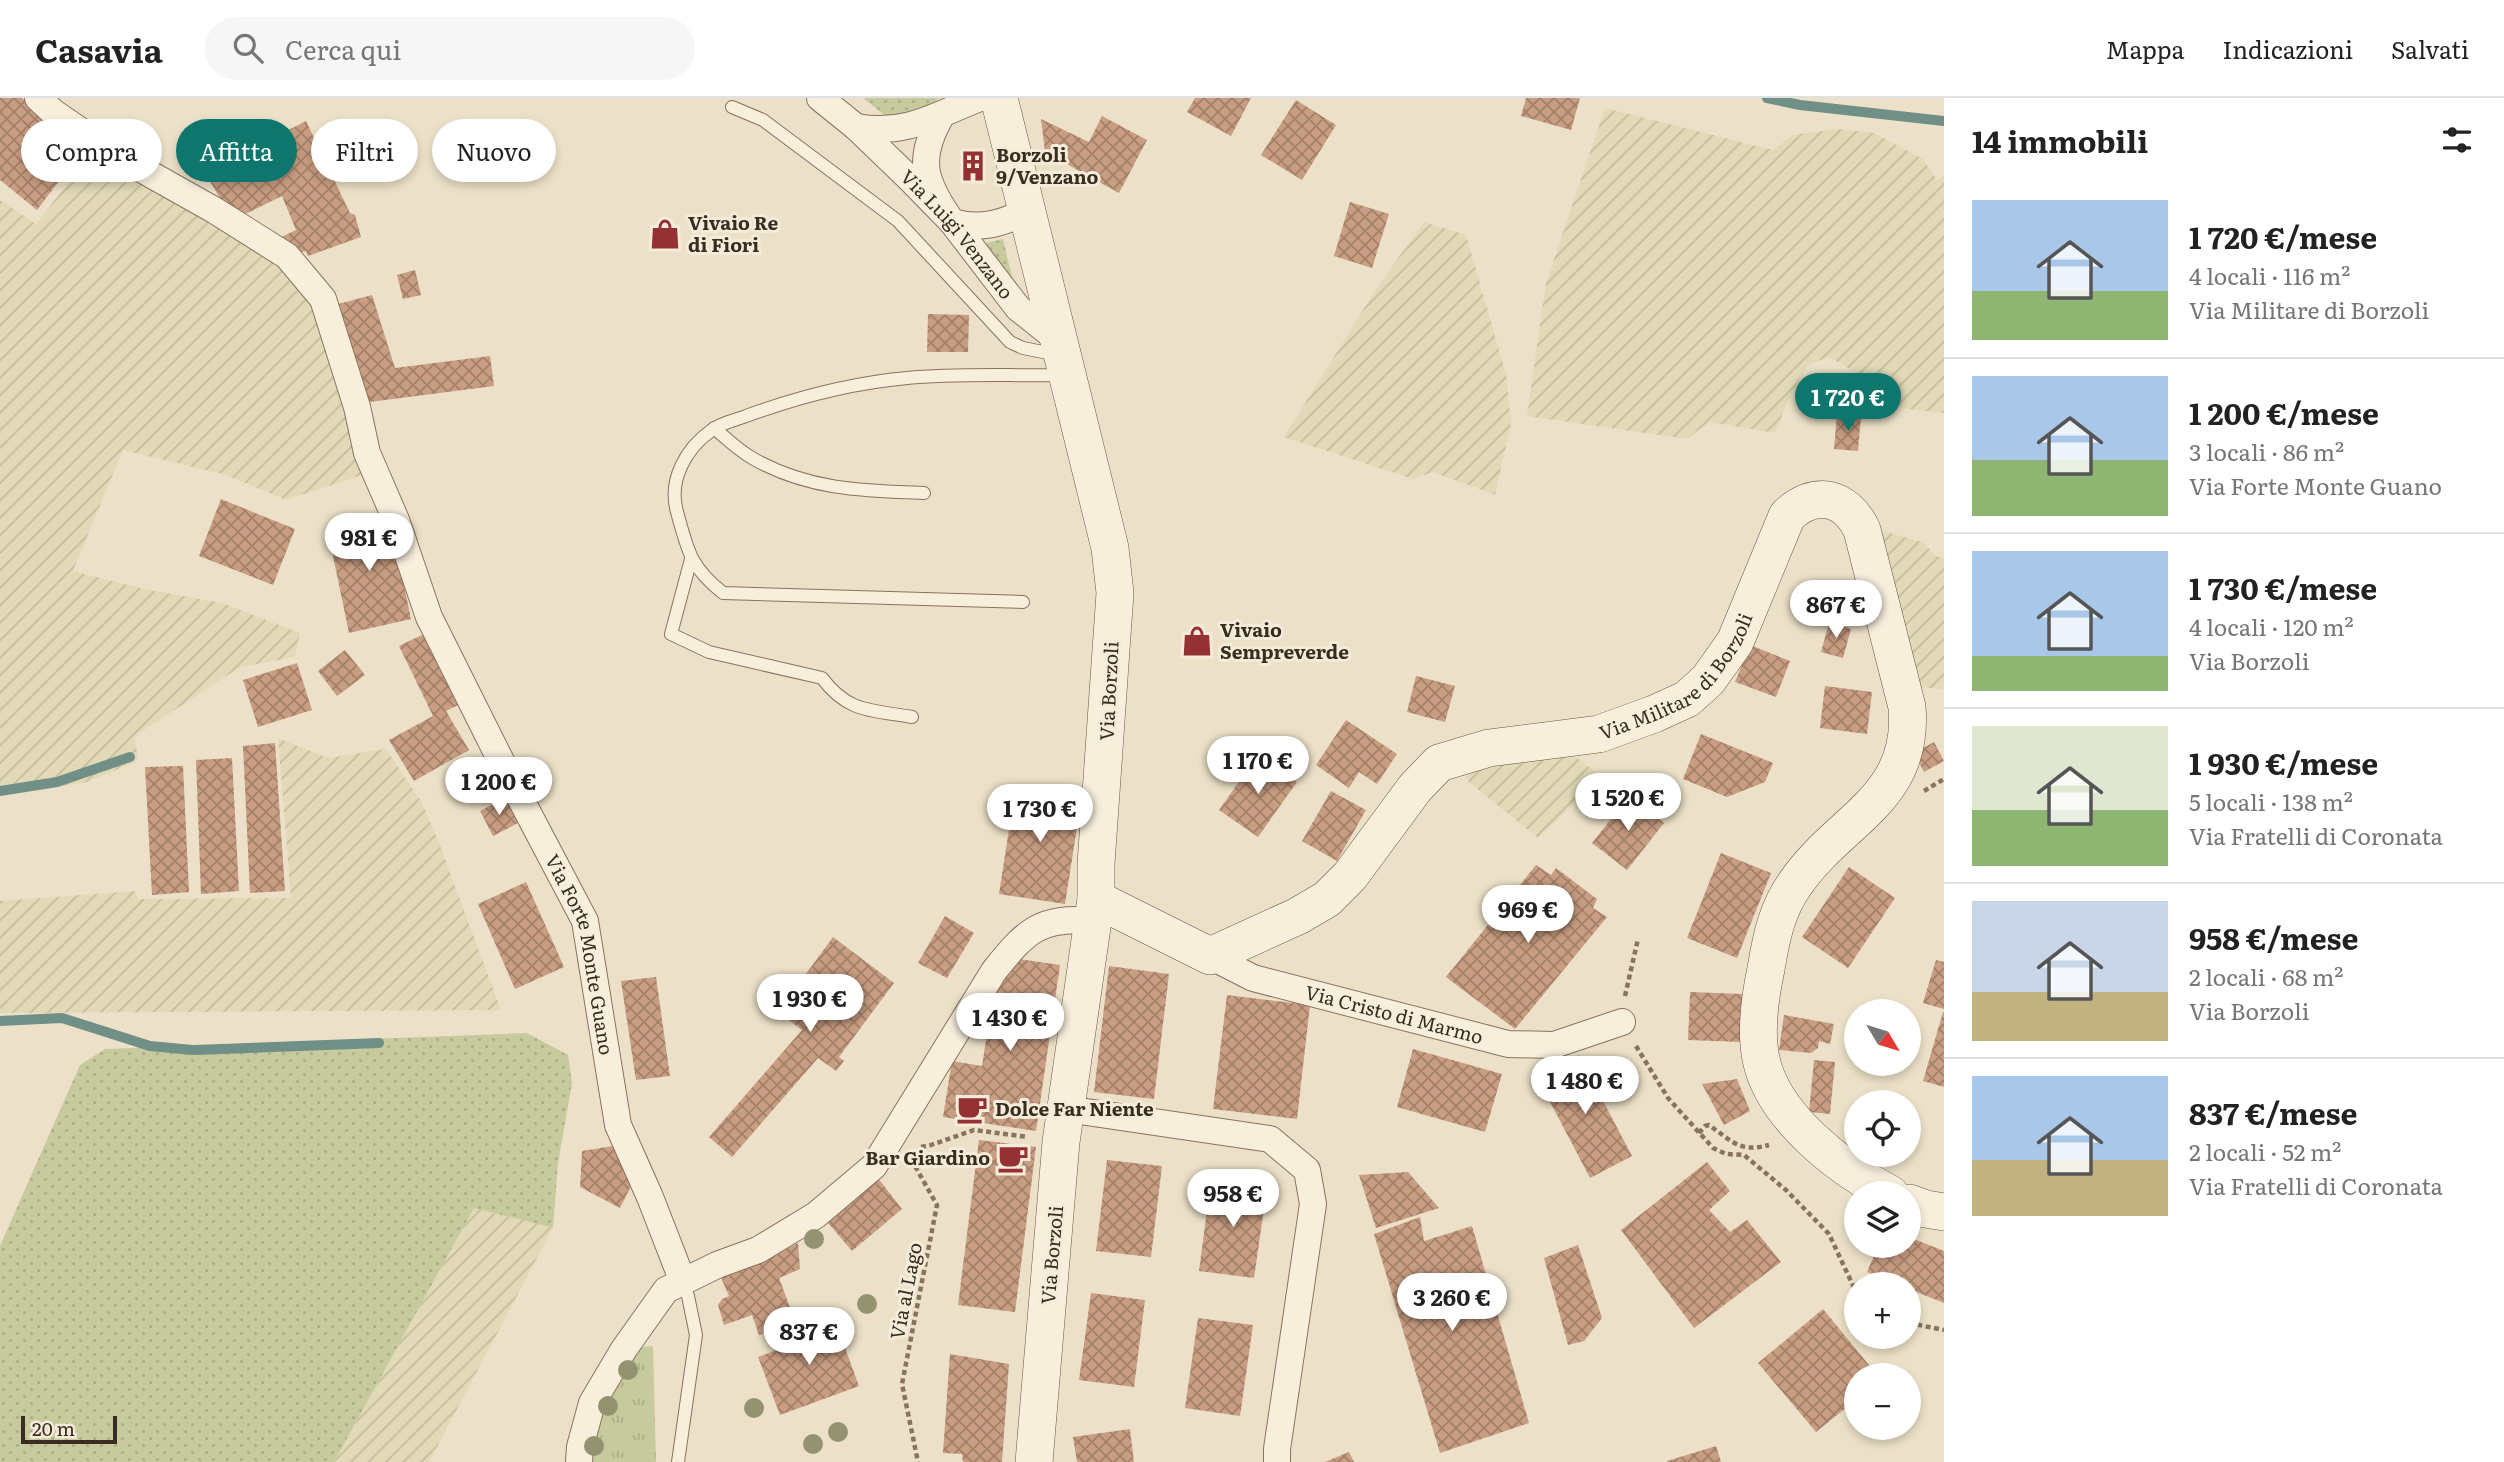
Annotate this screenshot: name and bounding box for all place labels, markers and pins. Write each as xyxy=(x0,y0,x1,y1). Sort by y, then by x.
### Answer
place label: Borzoli 9/Venzano xyxy=(996,140,1099,190)
building icon: Borzoli 9/Venzano xyxy=(956,149,990,183)
place label: Vivaio Re di Fiori xyxy=(688,208,778,258)
shop icon: Vivaio Re di Fiori xyxy=(648,217,682,251)
pin: 1 720 € xyxy=(1783,374,1913,433)
pin: 981 € xyxy=(320,514,418,573)
pin: 867 € xyxy=(1787,580,1885,640)
place label: Vivaio Sempreverde xyxy=(1220,615,1349,665)
shop icon: Vivaio Sempreverde xyxy=(1180,624,1214,658)
pin: 1 170 € xyxy=(1193,736,1323,796)
pin: 1 200 € xyxy=(434,758,564,817)
pin: 1 520 € xyxy=(1563,774,1693,833)
pin: 1 730 € xyxy=(975,784,1105,844)
pin: 969 € xyxy=(1479,886,1577,945)
pin: 1 930 € xyxy=(745,974,875,1034)
pin: 1 430 € xyxy=(945,993,1075,1053)
pin: 1 480 € xyxy=(1520,1056,1650,1116)
cafe icon: Dolce Far Niente xyxy=(955,1092,989,1126)
place label: Dolce Far Niente xyxy=(995,1094,1154,1122)
cafe icon: Bar Giardino xyxy=(996,1141,1030,1175)
place label: Bar Giardino xyxy=(865,1143,990,1171)
pin: 958 € xyxy=(1184,1170,1282,1229)
pin: 3 260 € xyxy=(1387,1274,1517,1333)
pin: 837 € xyxy=(760,1308,858,1367)

